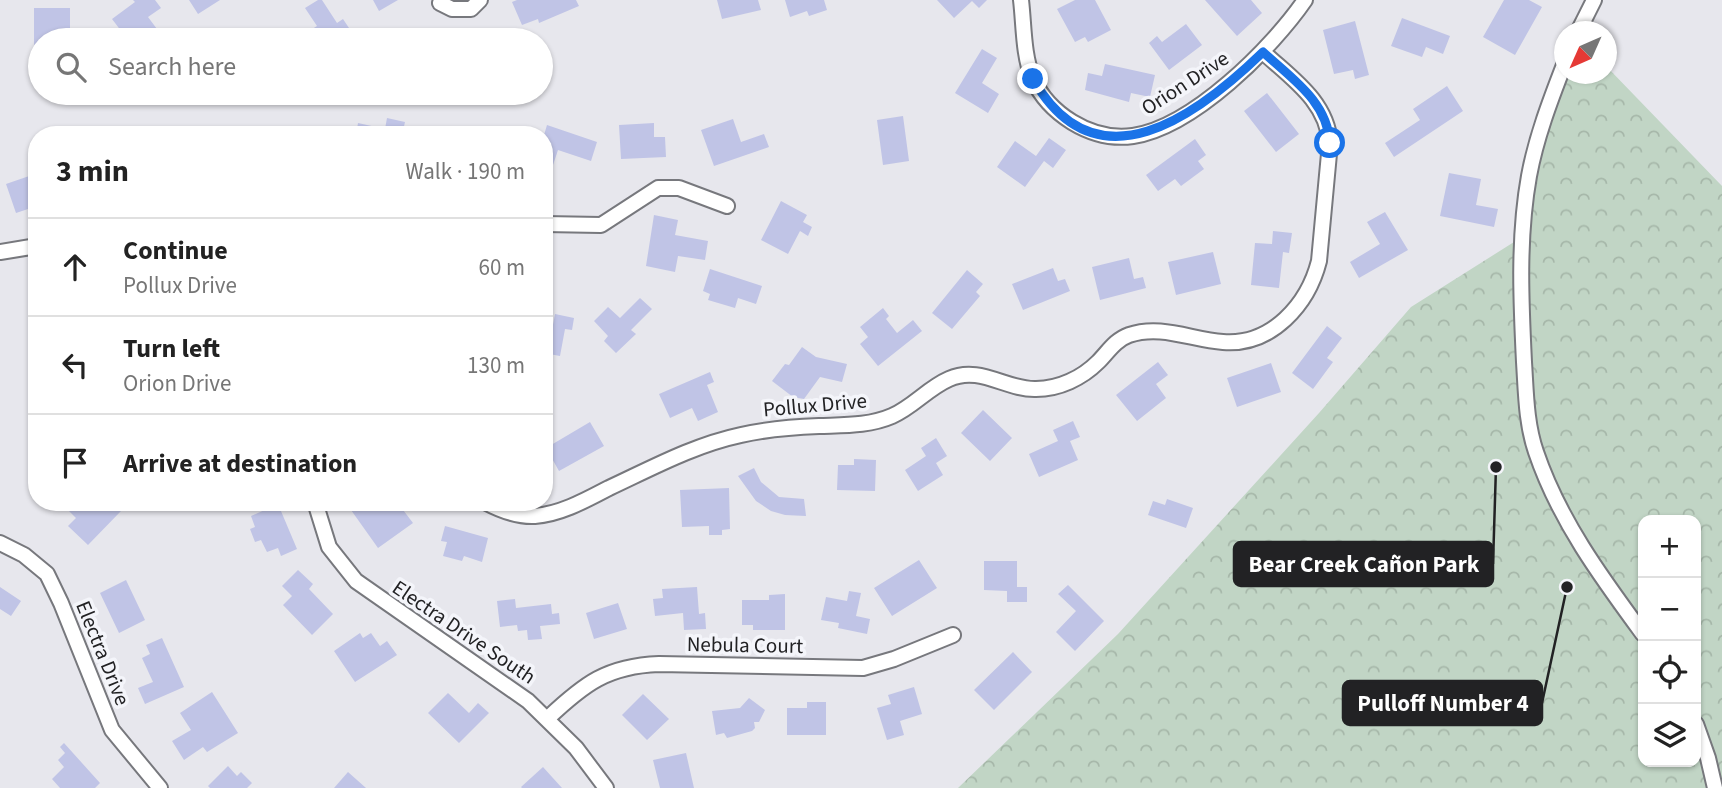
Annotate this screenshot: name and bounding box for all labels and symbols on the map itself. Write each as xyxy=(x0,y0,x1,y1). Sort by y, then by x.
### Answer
north arrow xyxy=(1554,21,1617,84)
street label: Orion Drive xyxy=(1135,43,1235,123)
route end xyxy=(1017,63,1048,94)
route start xyxy=(1314,127,1345,158)
street label: Pollux Drive xyxy=(762,386,868,424)
callout: Bear Creek Cañon Park xyxy=(1234,542,1493,586)
text: Bear Creek Cañon Park xyxy=(1249,548,1480,581)
street label: Electra Drive South xyxy=(386,573,542,691)
street label: Electra Drive xyxy=(68,596,138,710)
street label: Nebula Court xyxy=(687,629,803,661)
callout: Pulloff Number 4 xyxy=(1343,681,1542,725)
text: Pulloff Number 4 xyxy=(1357,687,1529,720)

